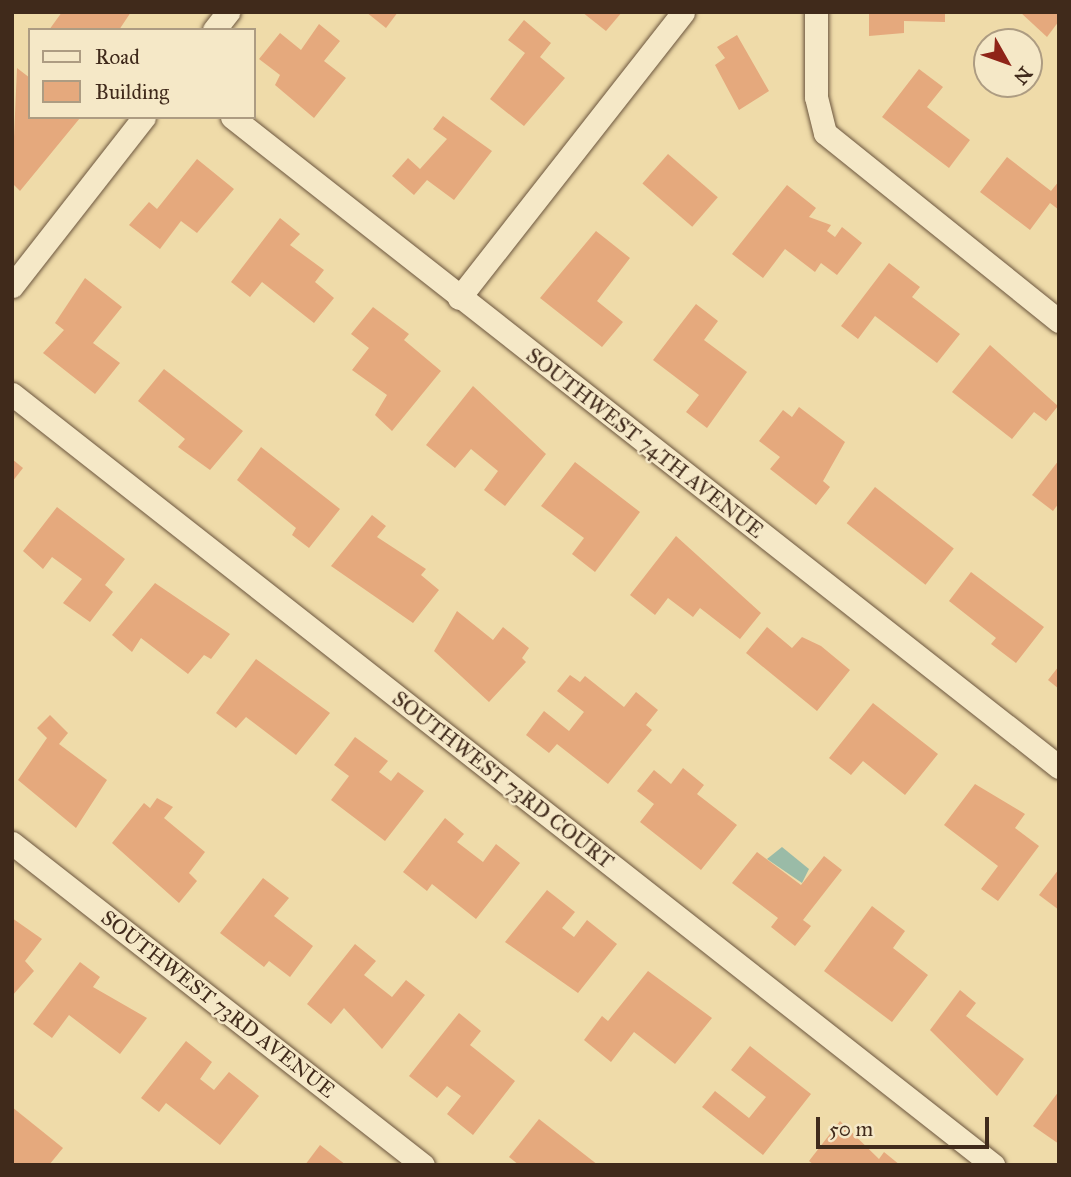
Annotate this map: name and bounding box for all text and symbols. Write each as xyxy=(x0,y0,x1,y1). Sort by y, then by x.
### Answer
legend xyxy=(28,28,256,119)
north arrow xyxy=(973,28,1043,98)
text: Road xyxy=(95,44,140,70)
text: N xyxy=(1009,62,1037,89)
text: Building xyxy=(95,79,169,105)
street label: SOUTHWEST 74TH AVENUE xyxy=(521,343,769,543)
street label: SOUTHWEST 73RD COURT xyxy=(387,686,619,874)
street label: SOUTHWEST 73RD AVENUE xyxy=(96,905,340,1103)
scale bar xyxy=(819,1104,992,1148)
text: 50 m xyxy=(829,1116,873,1142)

